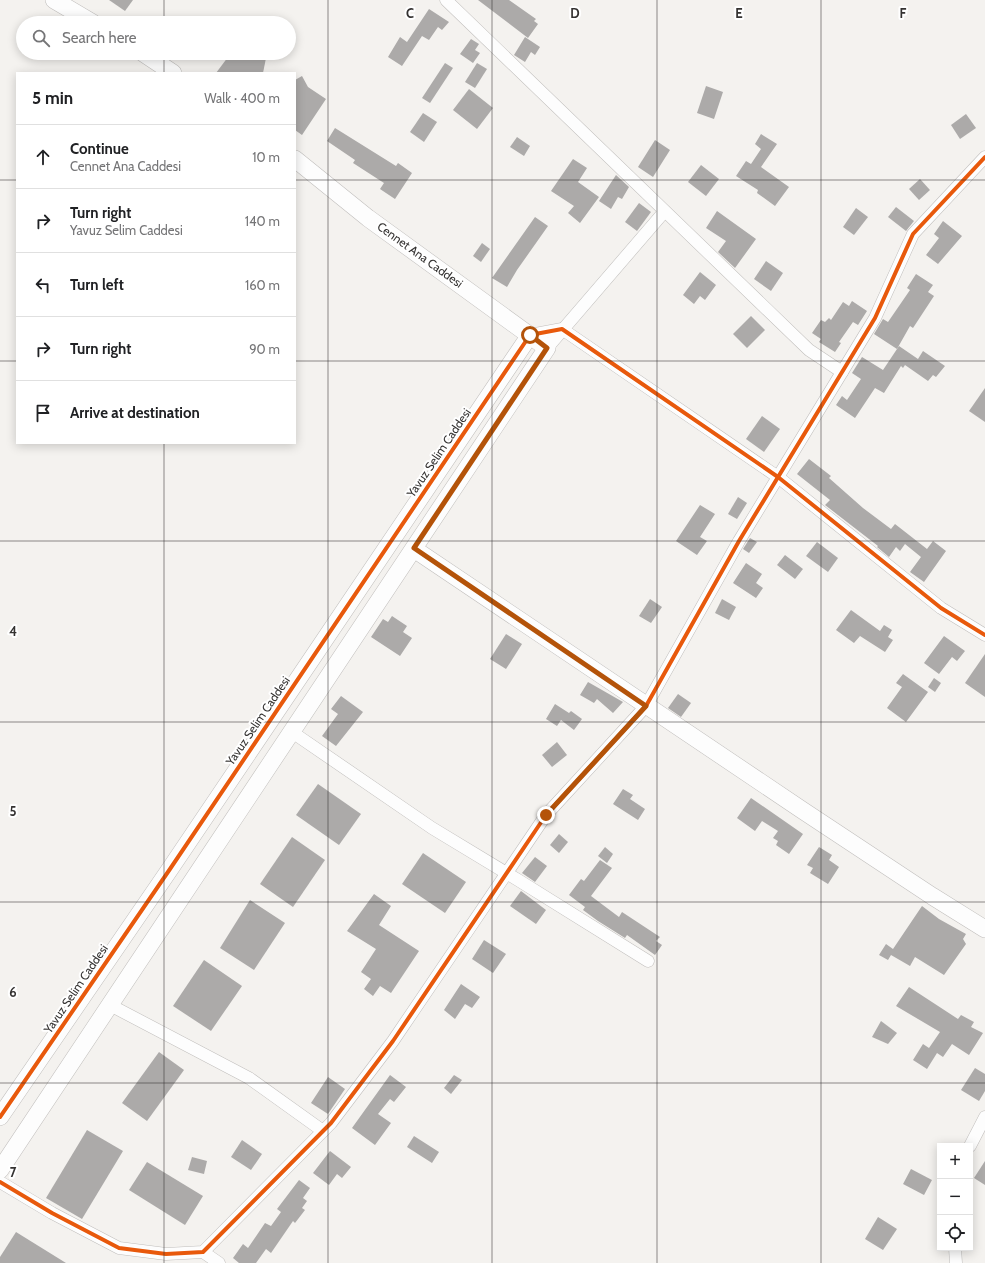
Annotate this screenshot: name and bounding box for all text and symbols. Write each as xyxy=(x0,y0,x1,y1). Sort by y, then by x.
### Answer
text: C xyxy=(406,5,414,21)
text: D xyxy=(570,5,580,21)
text: E xyxy=(735,5,743,21)
text: F xyxy=(900,5,907,21)
search box xyxy=(16,16,296,60)
icon: search xyxy=(30,27,52,49)
text: Search here xyxy=(62,29,137,47)
text: 5 min xyxy=(32,88,73,108)
text: Walk · 400 m xyxy=(204,90,280,106)
text: Continue xyxy=(70,140,129,158)
icon: ahead xyxy=(32,146,54,168)
text: 10 m xyxy=(252,149,280,165)
text: Cennet Ana Caddesi xyxy=(70,158,181,174)
text: Turn right xyxy=(70,204,131,222)
icon: right xyxy=(32,210,54,232)
text: 140 m xyxy=(245,213,280,229)
street label: Cennet Ana Caddesi xyxy=(374,218,466,291)
text: Yavuz Selim Caddesi xyxy=(70,222,183,238)
icon: left xyxy=(32,274,54,296)
text: Turn left xyxy=(70,276,124,294)
text: 160 m xyxy=(245,277,280,293)
route start xyxy=(521,326,539,344)
icon: right xyxy=(32,338,54,360)
text: Turn right xyxy=(70,340,131,358)
text: 90 m xyxy=(249,341,280,357)
icon: arrive xyxy=(32,402,54,424)
text: Arrive at destination xyxy=(70,404,200,422)
street label: Yavuz Selim Caddesi xyxy=(403,405,474,501)
text: 4 xyxy=(9,623,17,639)
street label: Yavuz Selim Caddesi xyxy=(222,673,293,769)
text: 5 xyxy=(10,803,17,819)
route end xyxy=(537,806,555,824)
street label: Yavuz Selim Caddesi xyxy=(40,941,111,1037)
text: 6 xyxy=(9,984,17,1000)
map controls xyxy=(937,1143,973,1251)
button: + xyxy=(937,1143,973,1179)
text: 7 xyxy=(10,1164,17,1180)
button: − xyxy=(937,1179,973,1215)
button: locate xyxy=(937,1215,973,1251)

